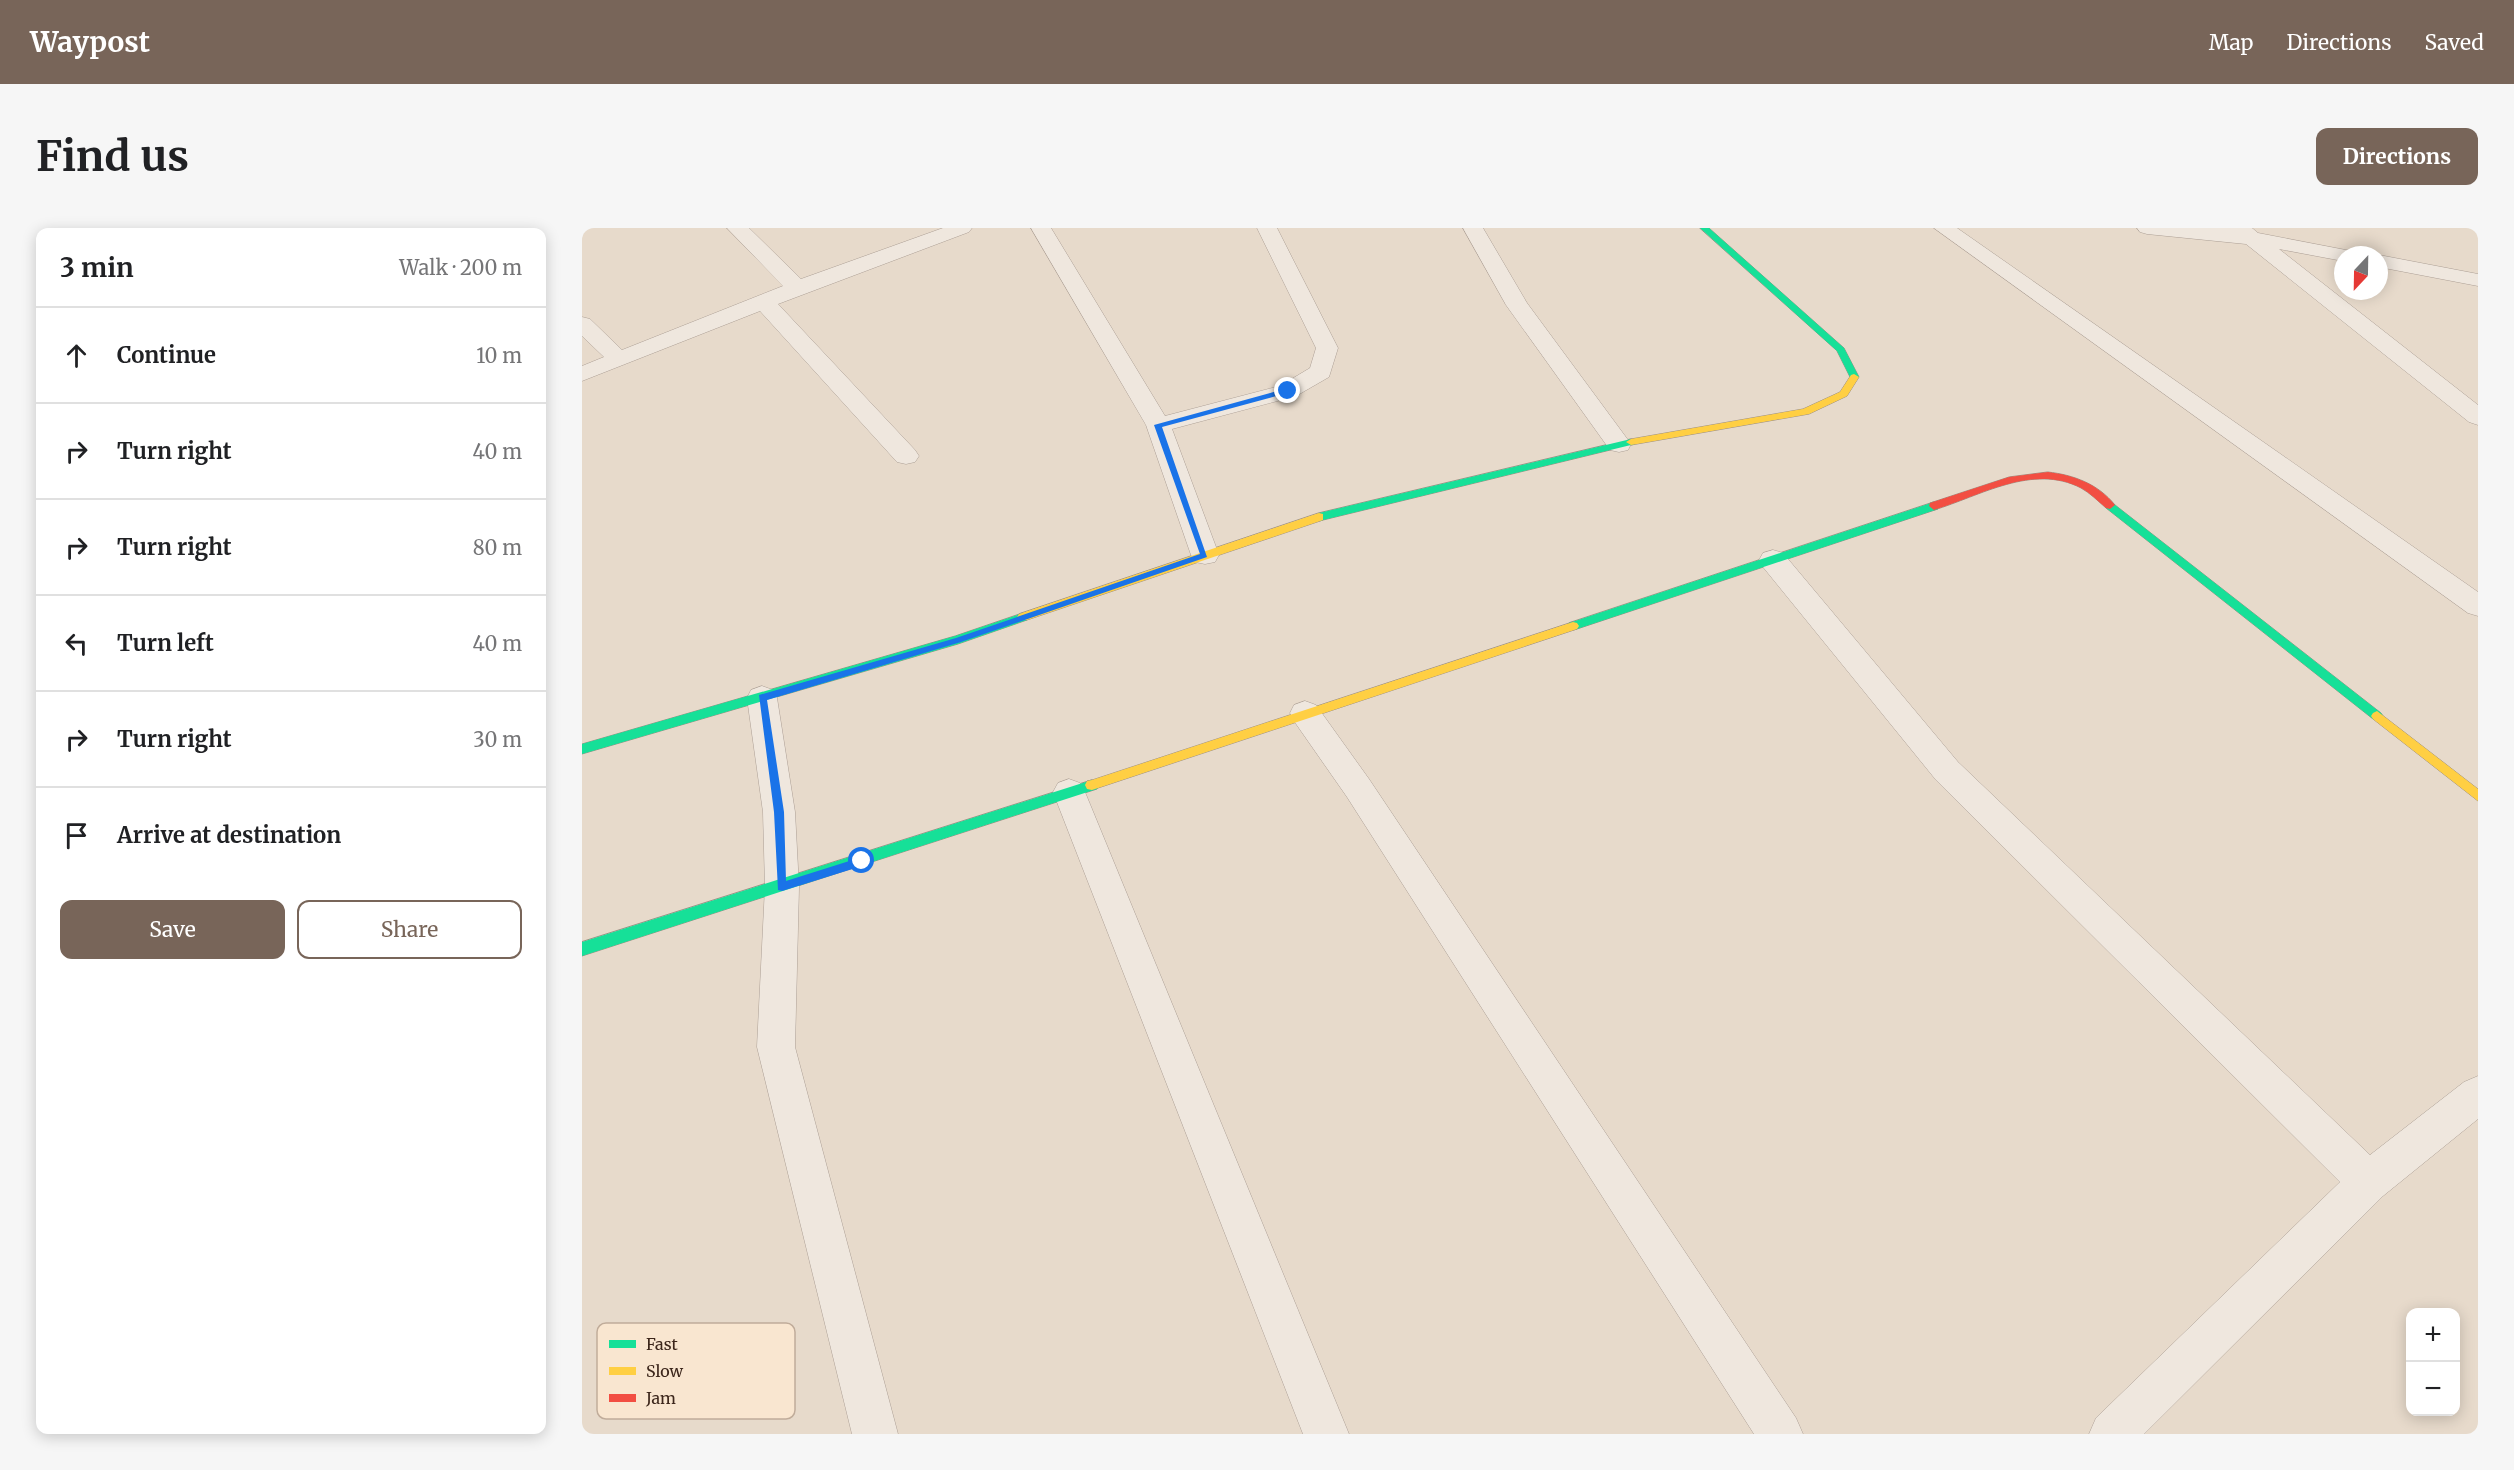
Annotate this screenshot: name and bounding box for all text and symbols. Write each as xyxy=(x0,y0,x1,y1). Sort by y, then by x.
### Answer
text: Waypost xyxy=(30,24,150,60)
text: Map xyxy=(2209,29,2253,56)
text: Directions xyxy=(2286,29,2391,56)
text: Saved xyxy=(2424,29,2484,56)
button: Directions xyxy=(2316,128,2478,185)
text: Find us xyxy=(36,130,189,182)
north arrow xyxy=(2334,246,2388,300)
text: 3 min xyxy=(60,251,134,284)
text: Walk · 200 m xyxy=(399,255,522,280)
icon: ahead xyxy=(60,339,93,372)
text: Continue xyxy=(117,341,216,369)
text: 10 m xyxy=(476,343,522,368)
route end xyxy=(1274,377,1300,403)
icon: right xyxy=(60,435,93,468)
text: Turn right xyxy=(117,437,231,465)
text: 40 m xyxy=(472,439,522,464)
icon: right xyxy=(60,531,93,564)
text: Turn right xyxy=(117,533,231,561)
text: 80 m xyxy=(473,535,522,560)
icon: left xyxy=(60,627,93,660)
text: Turn left xyxy=(117,629,214,657)
text: 40 m xyxy=(472,631,522,656)
icon: right xyxy=(60,723,93,756)
text: Turn right xyxy=(117,725,231,753)
text: 30 m xyxy=(473,727,522,752)
icon: arrive xyxy=(60,819,93,852)
text: Arrive at destination xyxy=(117,821,341,849)
route start xyxy=(848,847,874,873)
button: Save xyxy=(60,900,285,959)
button: Share xyxy=(297,900,522,959)
map controls xyxy=(2406,1308,2460,1416)
button: + xyxy=(2406,1308,2460,1362)
legend xyxy=(597,1323,795,1419)
text: Fast xyxy=(646,1334,679,1354)
text: Slow xyxy=(646,1361,684,1381)
button: − xyxy=(2406,1362,2460,1416)
text: Jam xyxy=(645,1388,676,1408)

